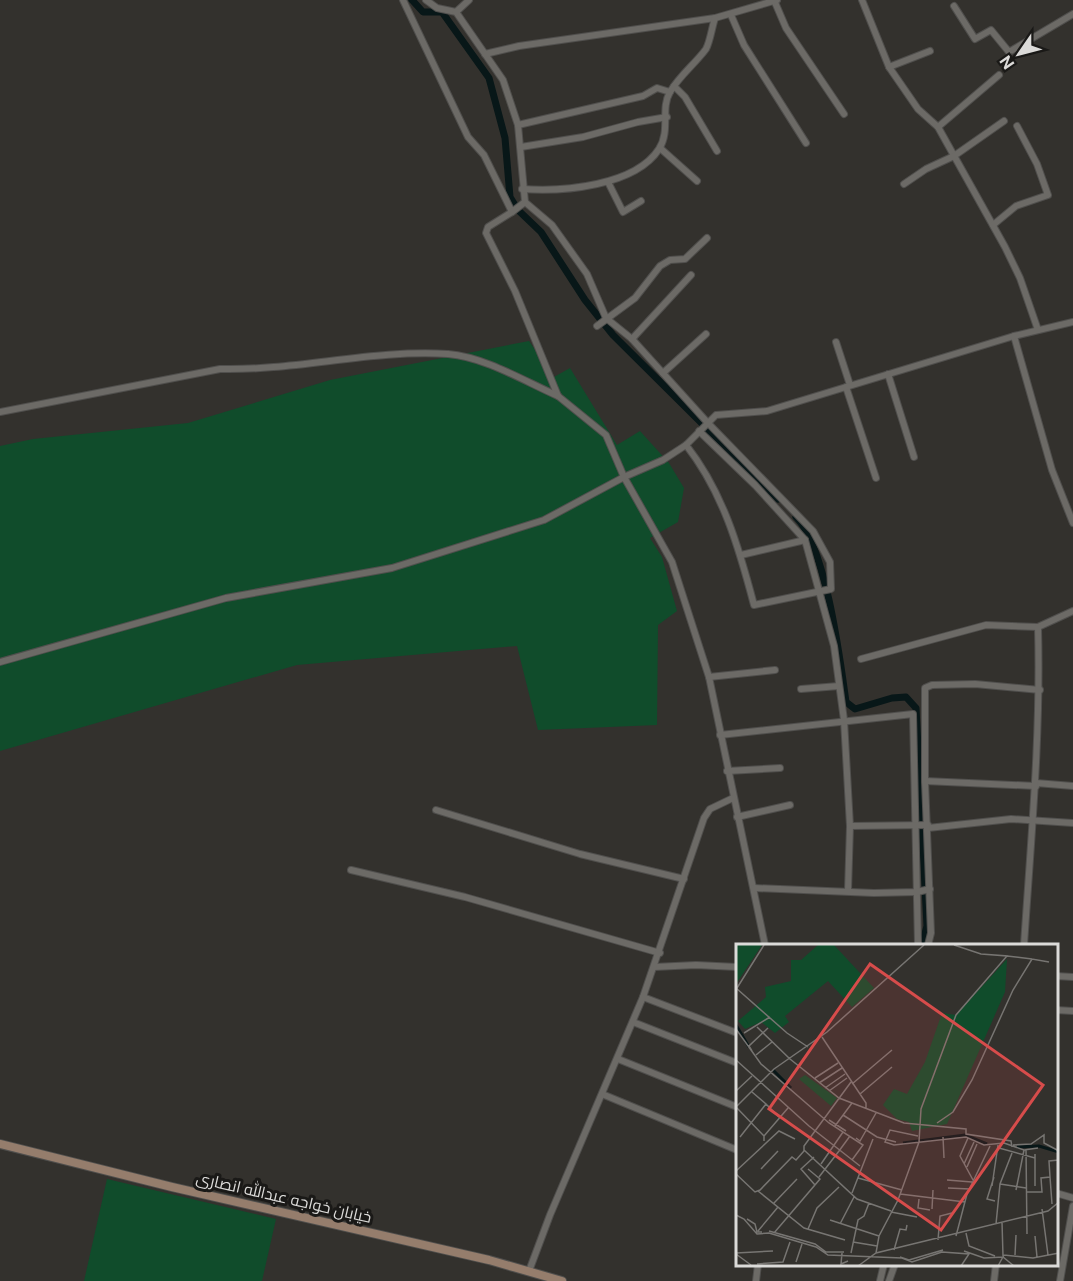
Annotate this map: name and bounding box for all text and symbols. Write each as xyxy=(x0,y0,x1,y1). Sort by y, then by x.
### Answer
north arrow xyxy=(989,24,1049,84)
text: N xyxy=(996,52,1018,73)
inset map xyxy=(736,944,1058,1266)
street label: خیابان خواجه عبدالله انصاری xyxy=(194,1167,374,1228)

